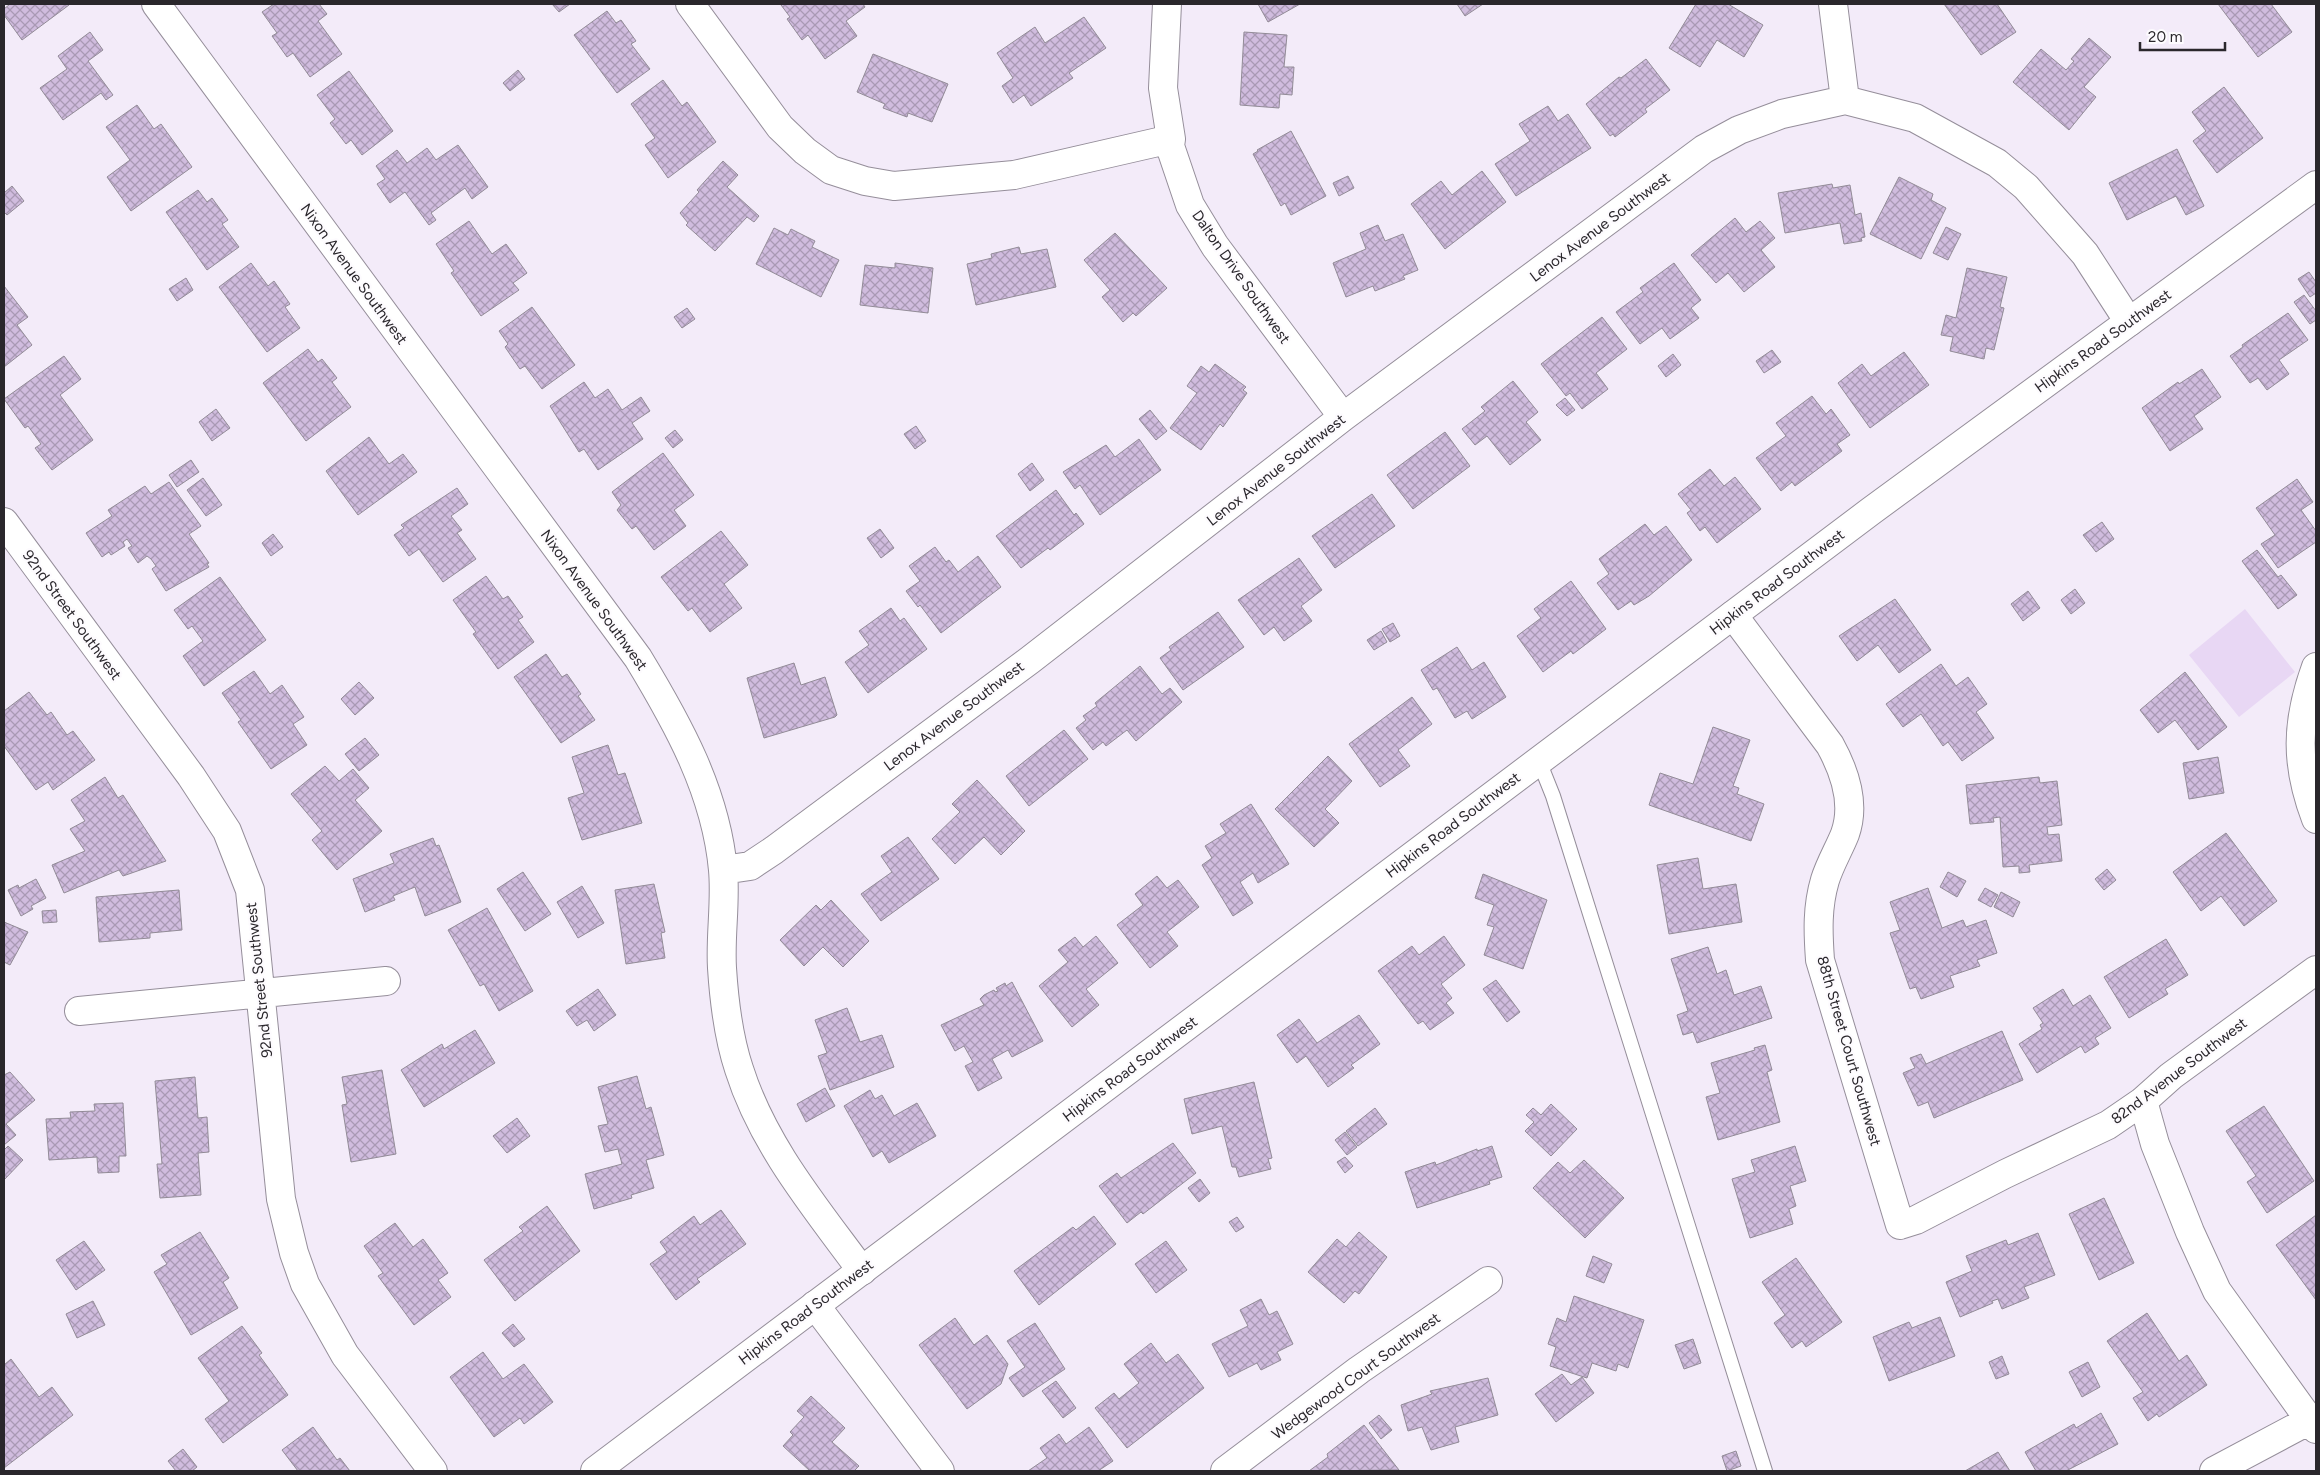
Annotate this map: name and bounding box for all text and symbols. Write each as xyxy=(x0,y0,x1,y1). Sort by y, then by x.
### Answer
scale bar xyxy=(2140,20,2225,52)
text: 20 m xyxy=(2148,28,2182,46)
street label: Lenox Avenue Southwest xyxy=(1526,168,1674,286)
street label: Nixon Avenue Southwest xyxy=(297,200,411,348)
street label: Dalton Drive Southwest xyxy=(1188,207,1294,347)
street label: Hipkins Road Southwest xyxy=(2031,285,2175,397)
street label: Lenox Avenue Southwest xyxy=(1203,410,1349,530)
street label: Hipkins Road Southwest xyxy=(1706,525,1848,639)
street label: Nixon Avenue Southwest xyxy=(537,526,651,674)
street label: 92nd Street Southwest xyxy=(19,547,125,684)
street label: Lenox Avenue Southwest xyxy=(880,657,1028,775)
street label: Hipkins Road Southwest xyxy=(1382,768,1524,882)
street label: 92nd Street Southwest xyxy=(242,901,276,1059)
street label: 88th Street Court Southwest xyxy=(1813,954,1885,1148)
street label: Hipkins Road Southwest xyxy=(1059,1012,1201,1126)
street label: 82nd Avenue Southwest xyxy=(2107,1014,2251,1128)
street label: Hipkins Road Southwest xyxy=(735,1255,877,1369)
street label: Wedgewood Court Southwest xyxy=(1268,1309,1444,1443)

